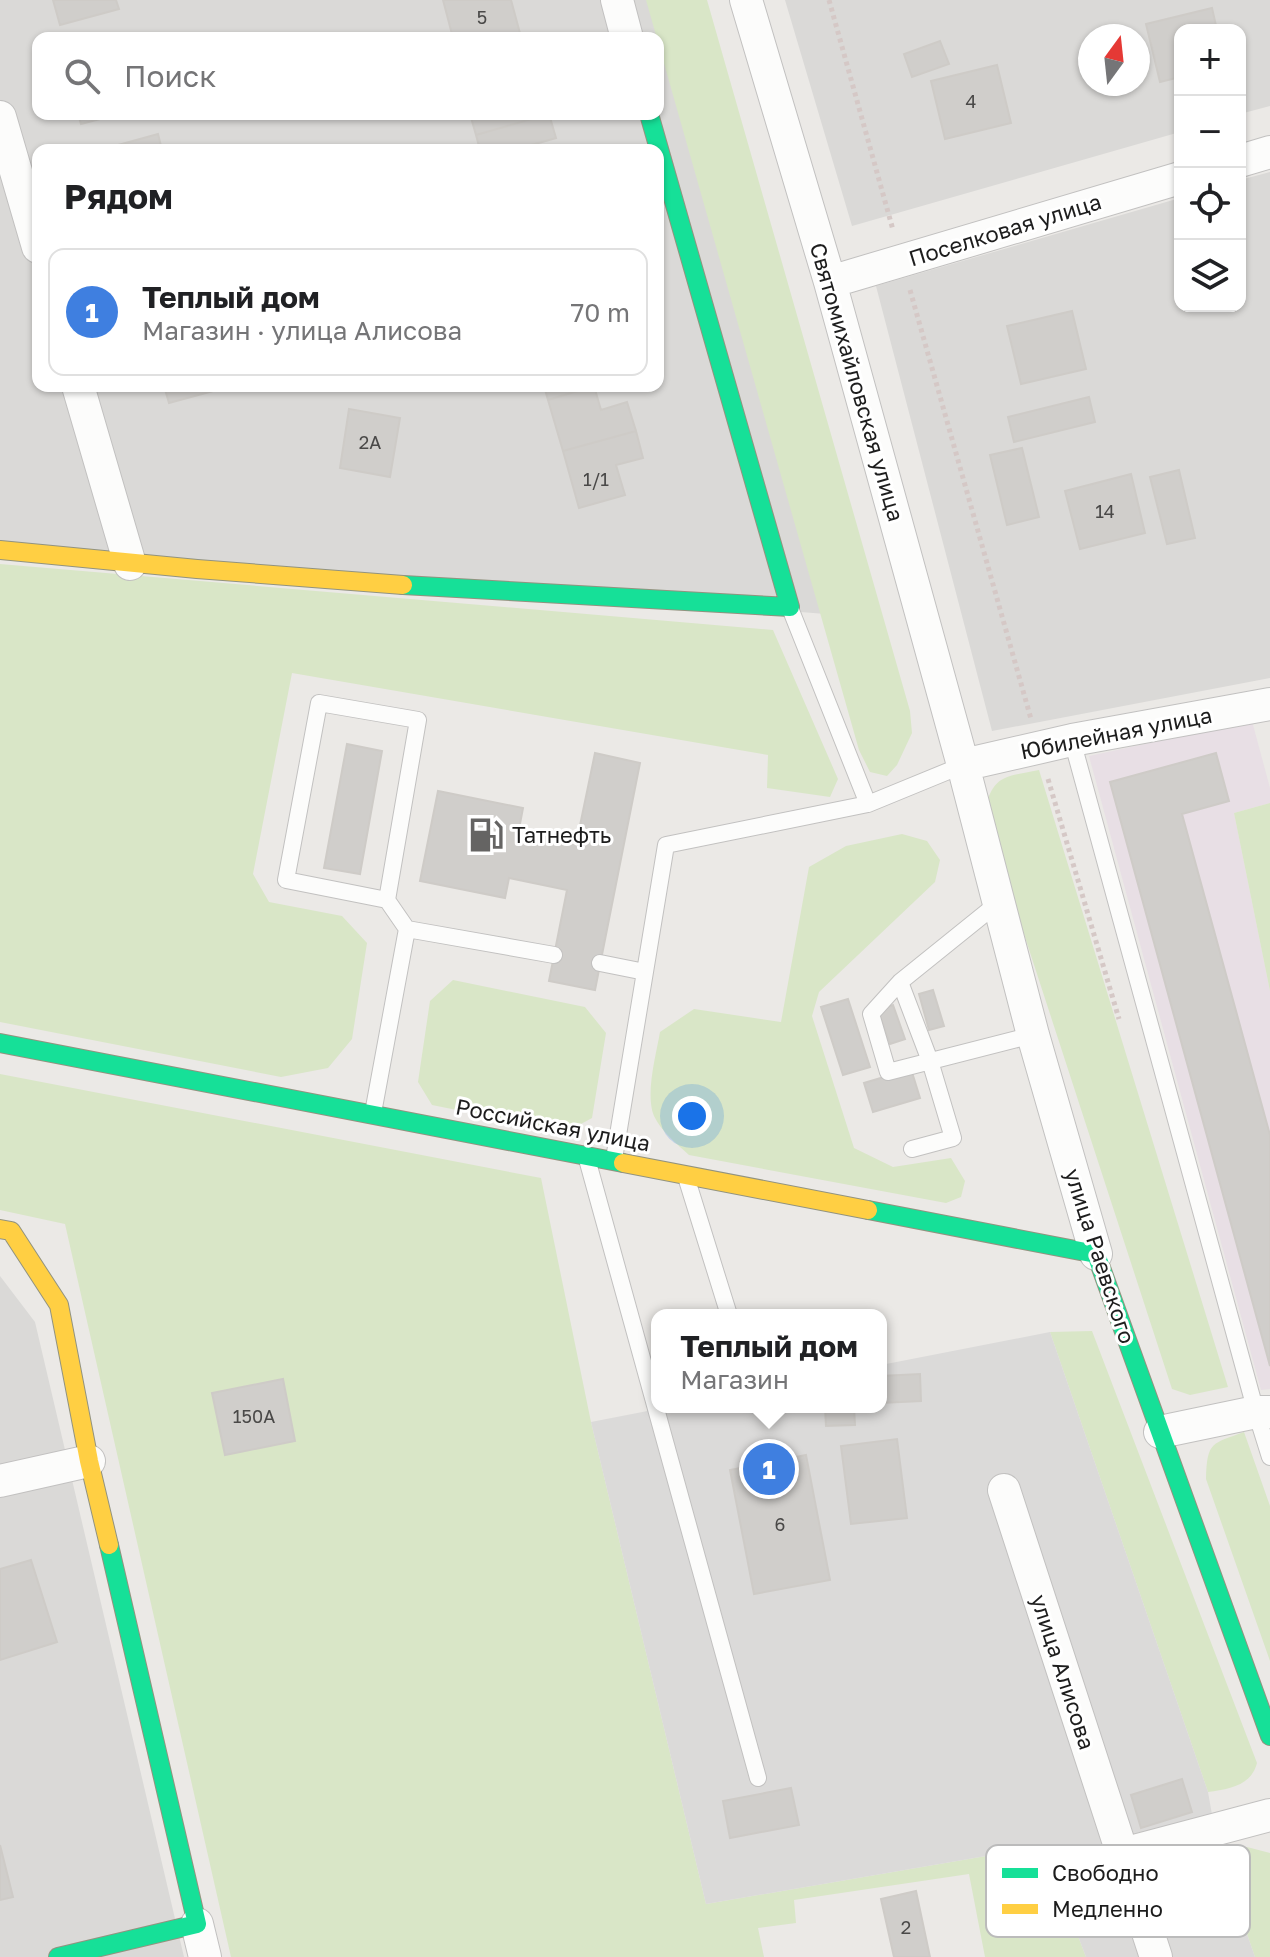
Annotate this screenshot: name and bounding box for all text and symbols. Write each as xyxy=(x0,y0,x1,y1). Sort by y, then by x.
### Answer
house number: 5 xyxy=(477,6,487,28)
north arrow xyxy=(1078,24,1150,96)
map controls xyxy=(1174,24,1246,312)
button: + xyxy=(1174,24,1246,96)
search box xyxy=(32,32,664,120)
icon: search xyxy=(60,54,104,98)
text: Поиск xyxy=(124,58,216,94)
house number: 4 xyxy=(966,90,977,112)
button: − xyxy=(1174,96,1246,168)
button: locate xyxy=(1174,168,1246,240)
text: Рядом xyxy=(64,176,173,216)
street label: Поселковая улица xyxy=(905,187,1104,272)
street label: Святомихайловская улица xyxy=(805,239,910,524)
button: layers xyxy=(1174,240,1246,312)
text: Теплый дом xyxy=(142,279,319,315)
text: 1 xyxy=(85,297,99,328)
text: 70 m xyxy=(571,297,630,328)
text: Магазин · улица Алисова xyxy=(142,315,462,346)
house number: 2А xyxy=(359,431,381,453)
house number: 1/1 xyxy=(583,468,609,490)
house number: 14 xyxy=(1095,500,1115,522)
street label: Юбилейная улица xyxy=(1018,701,1214,764)
fuel station icon: Татнефть xyxy=(467,816,505,854)
place label: Татнефть xyxy=(512,821,611,848)
street label: Российская улица xyxy=(454,1092,653,1157)
your location xyxy=(672,1096,712,1136)
street label: улица Раевского xyxy=(1059,1165,1142,1347)
popup xyxy=(651,1309,887,1413)
text: Теплый дом xyxy=(680,1328,858,1364)
text: Магазин xyxy=(680,1364,789,1395)
house number: 150А xyxy=(233,1405,275,1427)
pin: 1 xyxy=(743,1439,795,1499)
house number: 6 xyxy=(775,1513,785,1535)
street label: улица Алисова xyxy=(1026,1591,1101,1753)
legend xyxy=(986,1845,1250,1937)
text: Свободно xyxy=(1052,1859,1159,1886)
text: Медленно xyxy=(1052,1895,1163,1922)
house number: 2 xyxy=(901,1916,911,1938)

